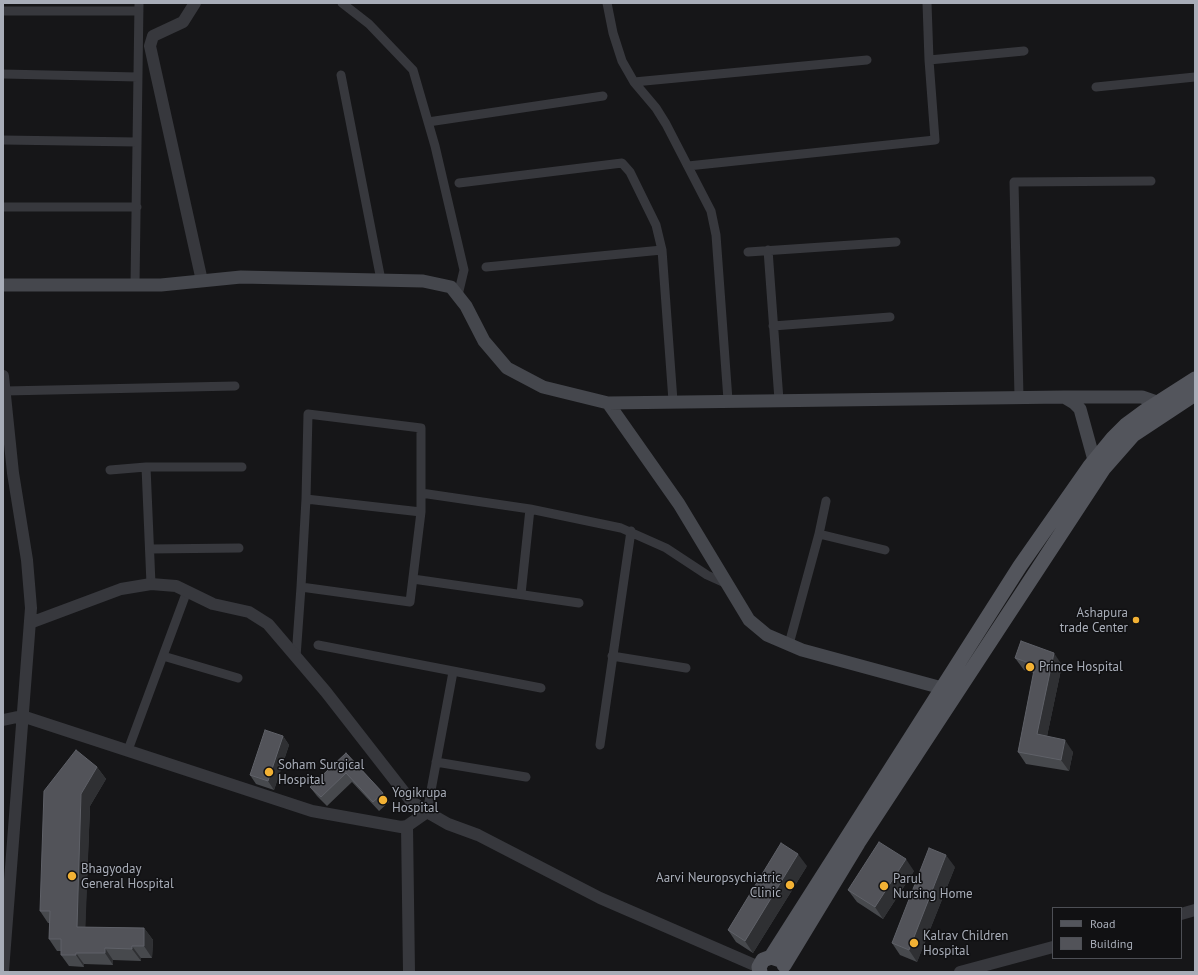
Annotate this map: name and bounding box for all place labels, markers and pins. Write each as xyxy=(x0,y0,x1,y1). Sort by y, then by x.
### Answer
place label: Ashapura trade Center xyxy=(1060,605,1128,636)
marker: Ashapura trade Center xyxy=(1131,615,1141,625)
place label: Prince Hospital xyxy=(1039,659,1123,675)
marker: Prince Hospital xyxy=(1024,661,1036,673)
place label: Soham Surgical Hospital xyxy=(278,757,364,788)
marker: Soham Surgical Hospital xyxy=(263,766,275,778)
place label: Yogikrupa Hospital xyxy=(392,785,447,816)
marker: Yogikrupa Hospital xyxy=(377,794,389,806)
place label: Bhagyoday General Hospital xyxy=(81,861,174,892)
marker: Bhagyoday General Hospital xyxy=(66,870,78,882)
place label: Aarvi Neuropsychiatric Clinic xyxy=(656,870,781,901)
place label: Parul Nursing Home xyxy=(893,871,973,902)
marker: Aarvi Neuropsychiatric Clinic xyxy=(784,879,796,891)
marker: Parul Nursing Home xyxy=(878,880,890,892)
place label: Kalrav Children Hospital xyxy=(923,928,1008,959)
marker: Kalrav Children Hospital xyxy=(908,937,920,949)

